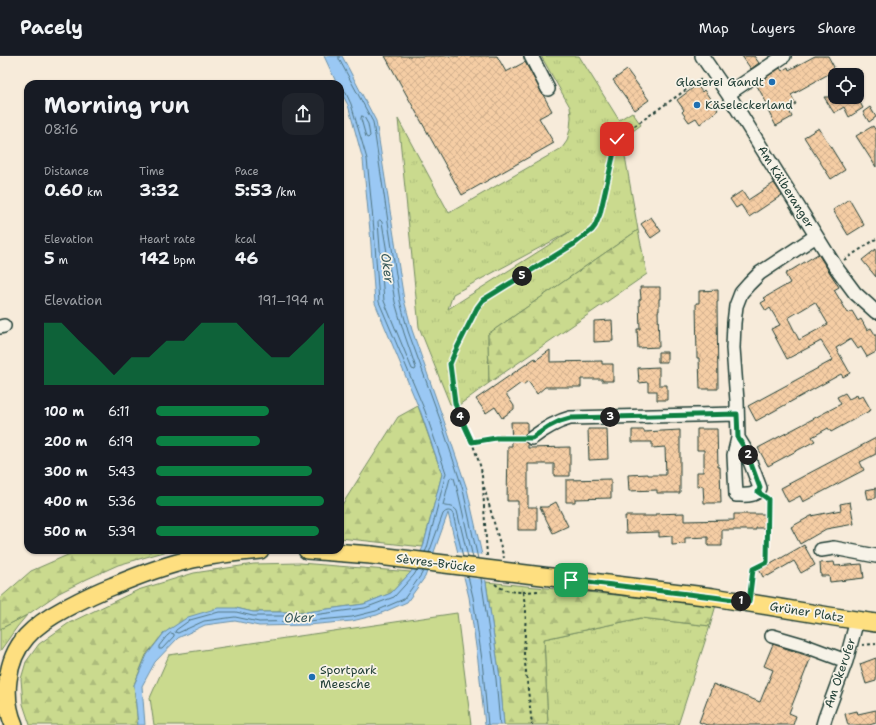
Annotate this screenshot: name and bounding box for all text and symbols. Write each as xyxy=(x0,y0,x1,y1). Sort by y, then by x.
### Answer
text: Pacely xyxy=(20,15,83,40)
text: Map xyxy=(699,19,729,37)
text: Layers xyxy=(751,19,795,37)
text: Share xyxy=(817,19,856,37)
map controls xyxy=(828,68,864,104)
button: locate xyxy=(828,68,864,104)
place label: Glaserei Gandt xyxy=(676,74,764,90)
marker: Glaserei Gandt xyxy=(767,77,777,87)
text: Morning run xyxy=(44,91,189,120)
button: share xyxy=(282,93,324,135)
place label: Käseleckerland xyxy=(705,97,793,113)
marker: Käseleckerland xyxy=(692,100,702,110)
text: 08:16 xyxy=(44,121,78,138)
pin xyxy=(600,122,634,156)
icon: check xyxy=(606,128,628,150)
street label: Am Kälberanger xyxy=(754,143,818,232)
text: Distance xyxy=(44,164,89,179)
text: Time xyxy=(139,164,165,179)
text: Pace xyxy=(235,164,259,179)
text: 0.60 xyxy=(44,179,83,201)
text: 3:32 xyxy=(139,179,179,201)
text: 5:53 xyxy=(235,179,272,201)
text: km xyxy=(83,185,102,200)
text: /km xyxy=(272,185,296,200)
text: Elevation xyxy=(44,232,93,247)
text: Heart rate xyxy=(139,232,195,247)
text: kcal xyxy=(235,232,256,247)
text: 5 xyxy=(44,247,55,269)
text: 142 xyxy=(139,247,170,269)
text: 46 xyxy=(235,247,258,269)
water label: Oker xyxy=(377,252,398,285)
text: m xyxy=(55,253,68,268)
text: bpm xyxy=(170,253,195,268)
pin: 5 xyxy=(512,266,532,286)
text: 5 xyxy=(519,268,525,283)
text: Elevation xyxy=(44,292,102,309)
text: 191–194 m xyxy=(258,292,324,309)
text: 100 m xyxy=(44,403,84,420)
text: 6:11 xyxy=(108,403,130,420)
pin: 4 xyxy=(450,407,470,427)
pin: 3 xyxy=(600,407,620,427)
text: 4 xyxy=(456,409,464,424)
text: 3 xyxy=(606,409,614,424)
text: 200 m xyxy=(44,433,87,450)
text: 6:19 xyxy=(108,433,133,450)
pin: 2 xyxy=(738,445,758,465)
text: 2 xyxy=(744,447,752,462)
text: 300 m xyxy=(44,463,88,480)
text: 5:43 xyxy=(108,463,136,480)
text: 400 m xyxy=(44,493,88,510)
text: 5:36 xyxy=(108,493,136,510)
text: 500 m xyxy=(44,523,87,540)
text: 5:39 xyxy=(108,523,136,540)
street label: Sèvres-Brücke xyxy=(395,550,477,576)
pin xyxy=(554,563,588,597)
icon: arrive xyxy=(560,569,582,591)
pin: 1 xyxy=(731,591,751,611)
text: 1 xyxy=(738,593,744,608)
street label: Grüner Platz xyxy=(769,598,845,626)
water label: Oker xyxy=(284,608,315,627)
street label: Am Okerufer xyxy=(821,636,860,710)
place label: Sportpark Meesche xyxy=(320,662,377,692)
marker: Sportpark Meesche xyxy=(307,672,317,682)

